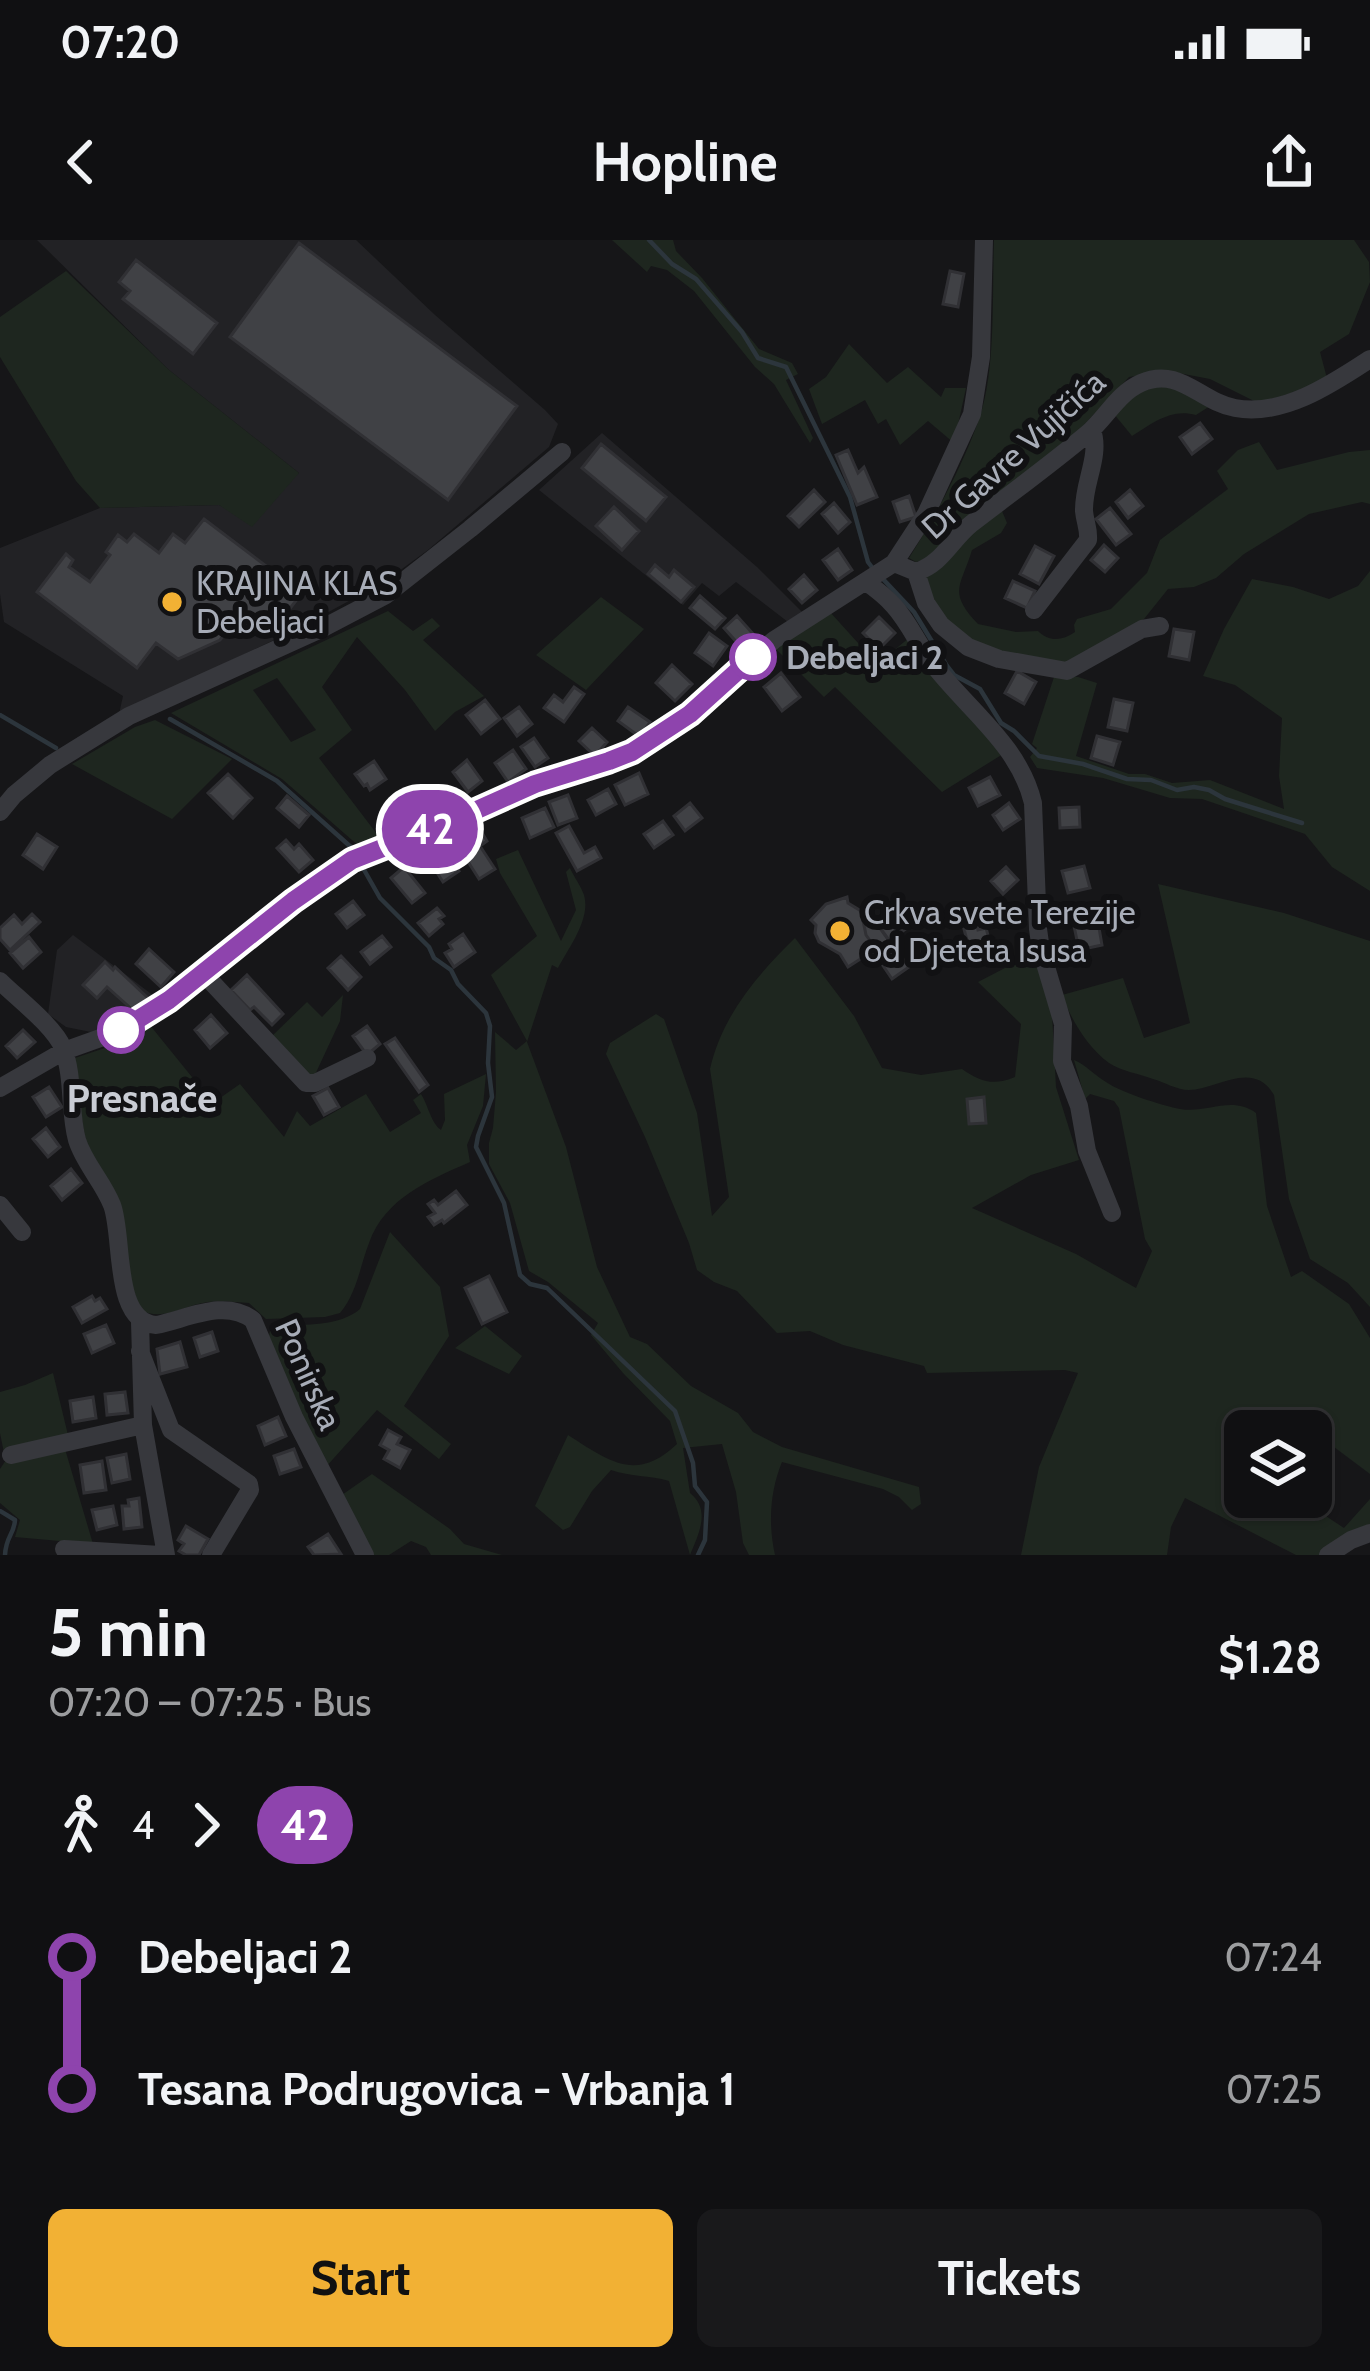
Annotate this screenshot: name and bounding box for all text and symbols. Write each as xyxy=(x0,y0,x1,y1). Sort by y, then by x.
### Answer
text: 07:20 xyxy=(60,15,180,69)
icon: back xyxy=(48,129,114,195)
text: Hopline xyxy=(592,129,778,195)
icon: share xyxy=(1256,129,1322,195)
street label: Dr Gavre Vujičića xyxy=(913,361,1113,547)
place label: KRAJINA KLAS Debeljaci xyxy=(196,563,398,641)
marker: KRAJINA KLAS Debeljaci xyxy=(159,589,185,615)
marker: Debeljaci 2 xyxy=(731,635,775,679)
place label: Debeljaci 2 xyxy=(786,637,943,677)
line badge: 42 xyxy=(376,790,484,868)
text: 42 xyxy=(406,803,454,855)
place label: Crkva svete Terezije od Djeteta Isusa xyxy=(864,892,1136,970)
marker: Crkva svete Terezije od Djeteta Isusa xyxy=(827,918,853,944)
unlabelled marker xyxy=(99,1008,143,1052)
district label: Presnače xyxy=(67,1074,217,1122)
street label: Ponirska xyxy=(267,1313,351,1436)
map controls xyxy=(1224,1410,1332,1518)
button: layers xyxy=(1224,1410,1332,1518)
text: 5 min xyxy=(48,1592,208,1673)
text: $1.28 xyxy=(1218,1630,1322,1684)
text: 07:20 – 07:25 · Bus xyxy=(48,1678,372,1726)
icon: walk xyxy=(48,1792,114,1858)
icon: forward xyxy=(173,1792,239,1858)
text: 42 xyxy=(281,1799,329,1851)
text: 4 xyxy=(132,1801,155,1849)
text: Debeljaci 2 xyxy=(138,1930,352,1984)
text: 07:24 xyxy=(1224,1933,1322,1981)
text: Tesana Podrugovica - Vrbanja 1 xyxy=(138,2062,736,2116)
text: 07:25 xyxy=(1226,2065,1322,2113)
button: Start xyxy=(48,2209,673,2347)
button: Tickets xyxy=(697,2209,1322,2347)

